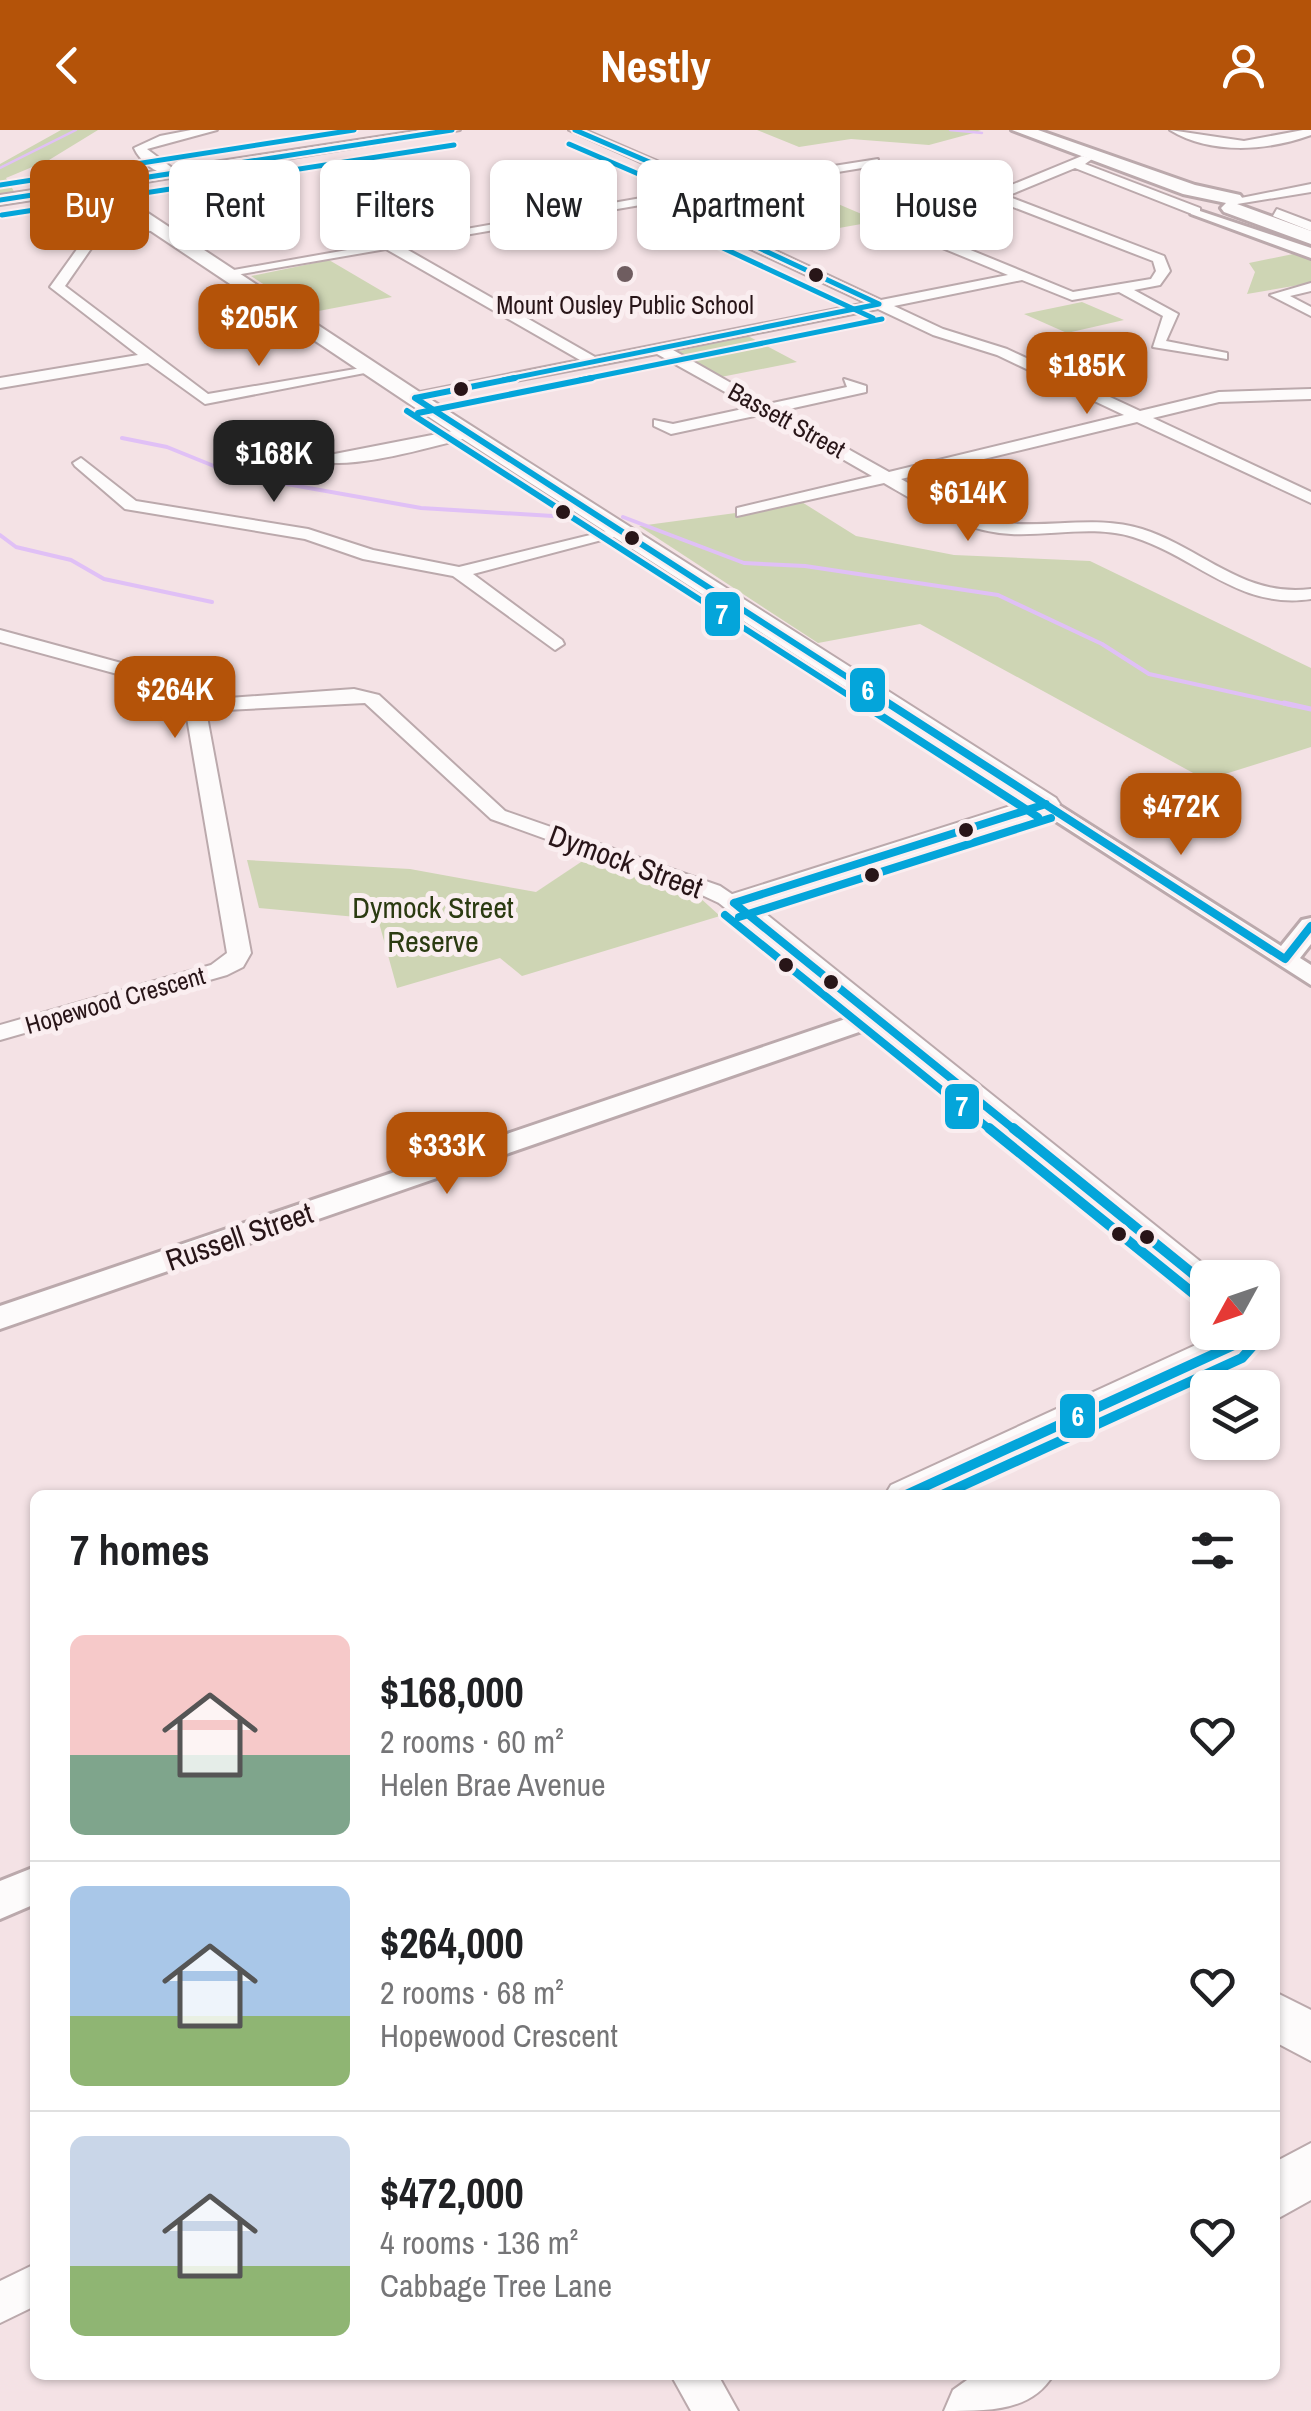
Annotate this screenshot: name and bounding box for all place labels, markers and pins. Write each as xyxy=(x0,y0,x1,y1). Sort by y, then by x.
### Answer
marker: Mount Ousley Public School xyxy=(614,263,636,285)
unlabelled marker xyxy=(806,265,826,285)
pin: $205K xyxy=(189,284,329,369)
place label: Mount Ousley Public School xyxy=(496,288,754,322)
pin: $185K xyxy=(1017,332,1157,417)
unlabelled marker xyxy=(451,379,471,399)
pin: $168K xyxy=(204,420,344,505)
pin: $614K xyxy=(898,459,1038,544)
unlabelled marker xyxy=(553,502,573,522)
unlabelled marker xyxy=(622,528,642,548)
pin: $264K xyxy=(105,656,245,741)
pin: $472K xyxy=(1111,773,1251,858)
unlabelled marker xyxy=(956,820,976,840)
unlabelled marker xyxy=(862,865,882,885)
unlabelled marker xyxy=(776,955,796,975)
unlabelled marker xyxy=(821,972,841,992)
pin: $333K xyxy=(377,1112,517,1197)
unlabelled marker xyxy=(1109,1224,1129,1244)
unlabelled marker xyxy=(1137,1227,1157,1247)

